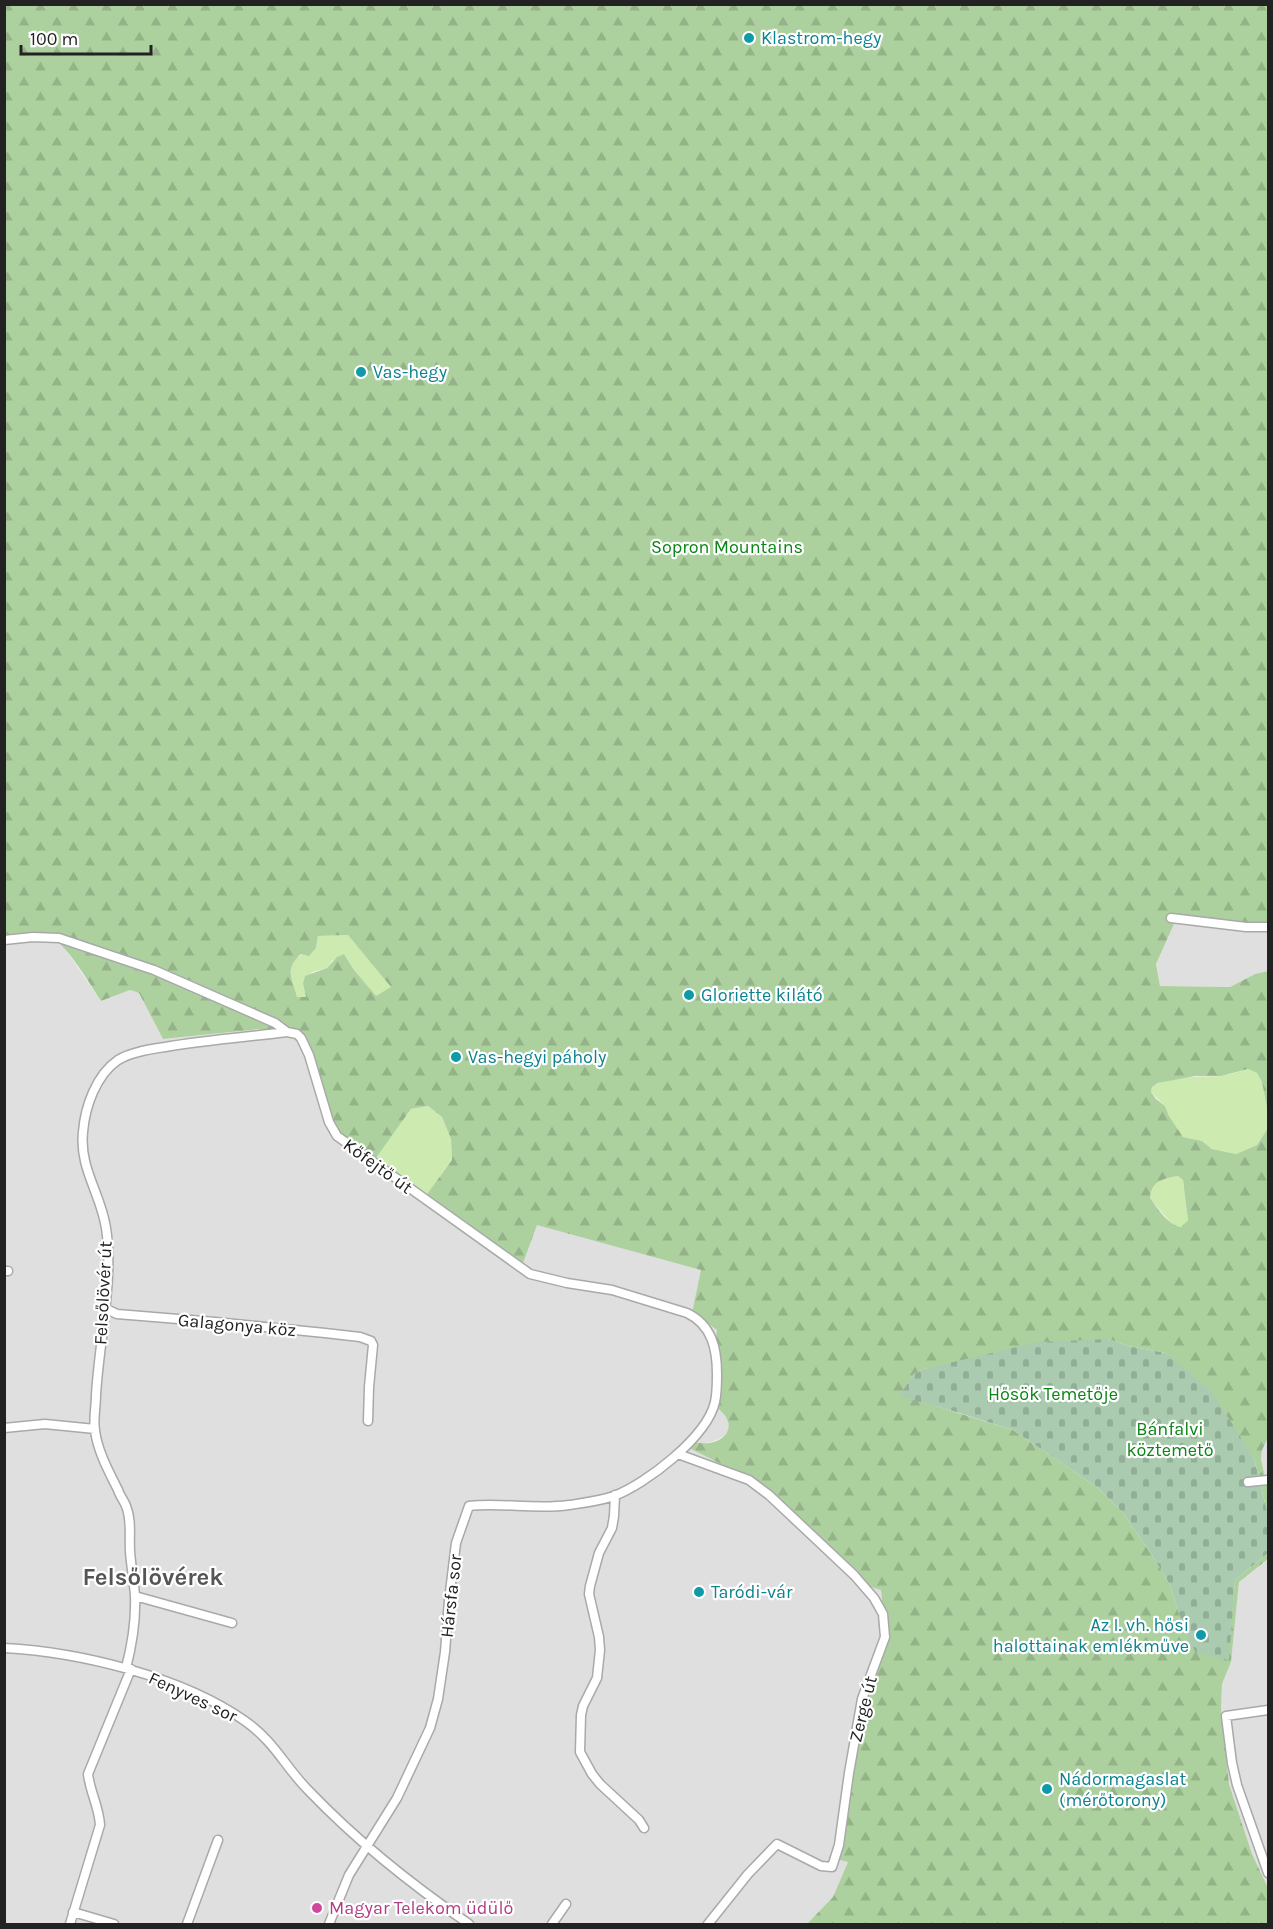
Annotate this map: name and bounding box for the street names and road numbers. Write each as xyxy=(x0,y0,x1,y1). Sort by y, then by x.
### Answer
street label: Kőfejtő út xyxy=(339,1133,417,1199)
street label: Felsőlövér út xyxy=(89,1240,117,1346)
street label: Galagonya köz xyxy=(177,1309,297,1341)
street label: Hársfa sor xyxy=(436,1553,466,1639)
street label: Fenyves sor xyxy=(145,1667,241,1727)
street label: Zerge út xyxy=(844,1673,882,1744)

